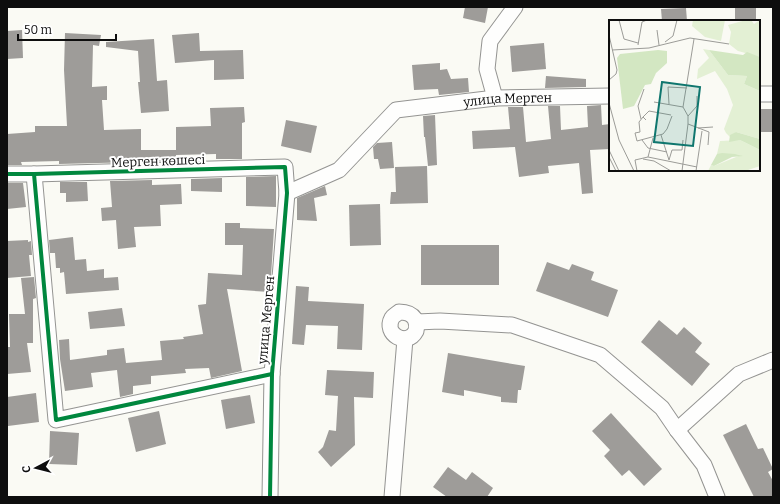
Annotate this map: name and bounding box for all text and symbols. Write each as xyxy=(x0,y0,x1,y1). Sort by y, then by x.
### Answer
scale bar xyxy=(18,16,116,42)
inset map xyxy=(609,20,760,171)
text: 50 m xyxy=(24,23,53,37)
street label: улица Мерген xyxy=(462,90,553,109)
street label: Мерген көшесі xyxy=(111,152,205,170)
street label: улица Мерген xyxy=(255,275,277,366)
north arrow xyxy=(16,448,56,488)
text: С xyxy=(20,465,33,473)

